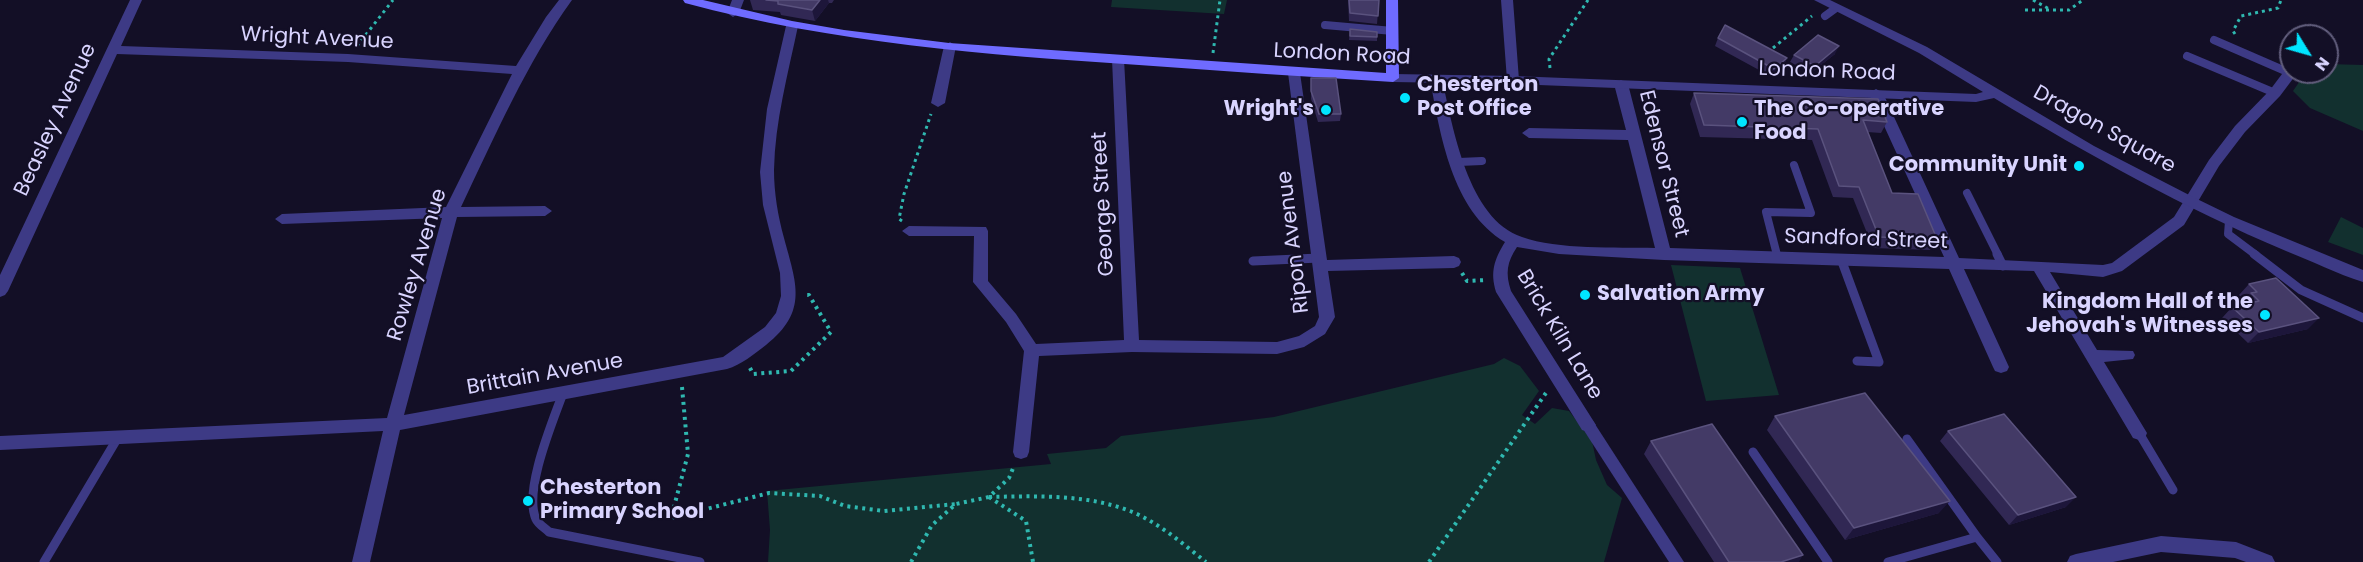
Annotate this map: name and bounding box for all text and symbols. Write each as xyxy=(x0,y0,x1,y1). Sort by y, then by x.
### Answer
street label: Wright Avenue xyxy=(240,22,394,56)
north arrow xyxy=(2279,24,2339,84)
street label: London Road xyxy=(1273,39,1411,71)
street label: Beasley Avenue xyxy=(10,40,102,200)
text: N xyxy=(2309,52,2335,76)
street label: London Road xyxy=(1758,57,1896,87)
place label: Chesterton Post Office xyxy=(1417,73,1538,123)
street label: Dragon Square xyxy=(2029,81,2179,179)
street label: Edensor Street xyxy=(1633,88,1693,240)
marker: Chesterton Post Office xyxy=(1398,91,1412,105)
place label: Wright's xyxy=(1223,97,1314,123)
place label: The Co-operative Food xyxy=(1754,97,1944,147)
marker: Wright's xyxy=(1319,103,1333,117)
marker: The Co-operative Food xyxy=(1735,115,1749,129)
street label: George Street xyxy=(1088,131,1120,277)
place label: Community Unit xyxy=(1889,153,2067,179)
marker: Community Unit xyxy=(2072,159,2086,173)
street label: Ripon Avenue xyxy=(1273,169,1315,315)
street label: Rowley Avenue xyxy=(383,186,453,344)
street label: Sandford Street xyxy=(1784,225,1948,255)
street label: Brick Kiln Lane xyxy=(1510,266,1608,404)
place label: Salvation Army xyxy=(1597,282,1764,308)
marker: Salvation Army xyxy=(1578,288,1592,302)
place label: Kingdom Hall of the Jehovah's Witnesses xyxy=(2026,290,2253,340)
marker: Kingdom Hall of the Jehovah's Witnesses xyxy=(2258,308,2272,322)
street label: Brittain Avenue xyxy=(465,349,625,401)
place label: Chesterton Primary School xyxy=(540,476,704,526)
marker: Chesterton Primary School xyxy=(521,494,535,508)

